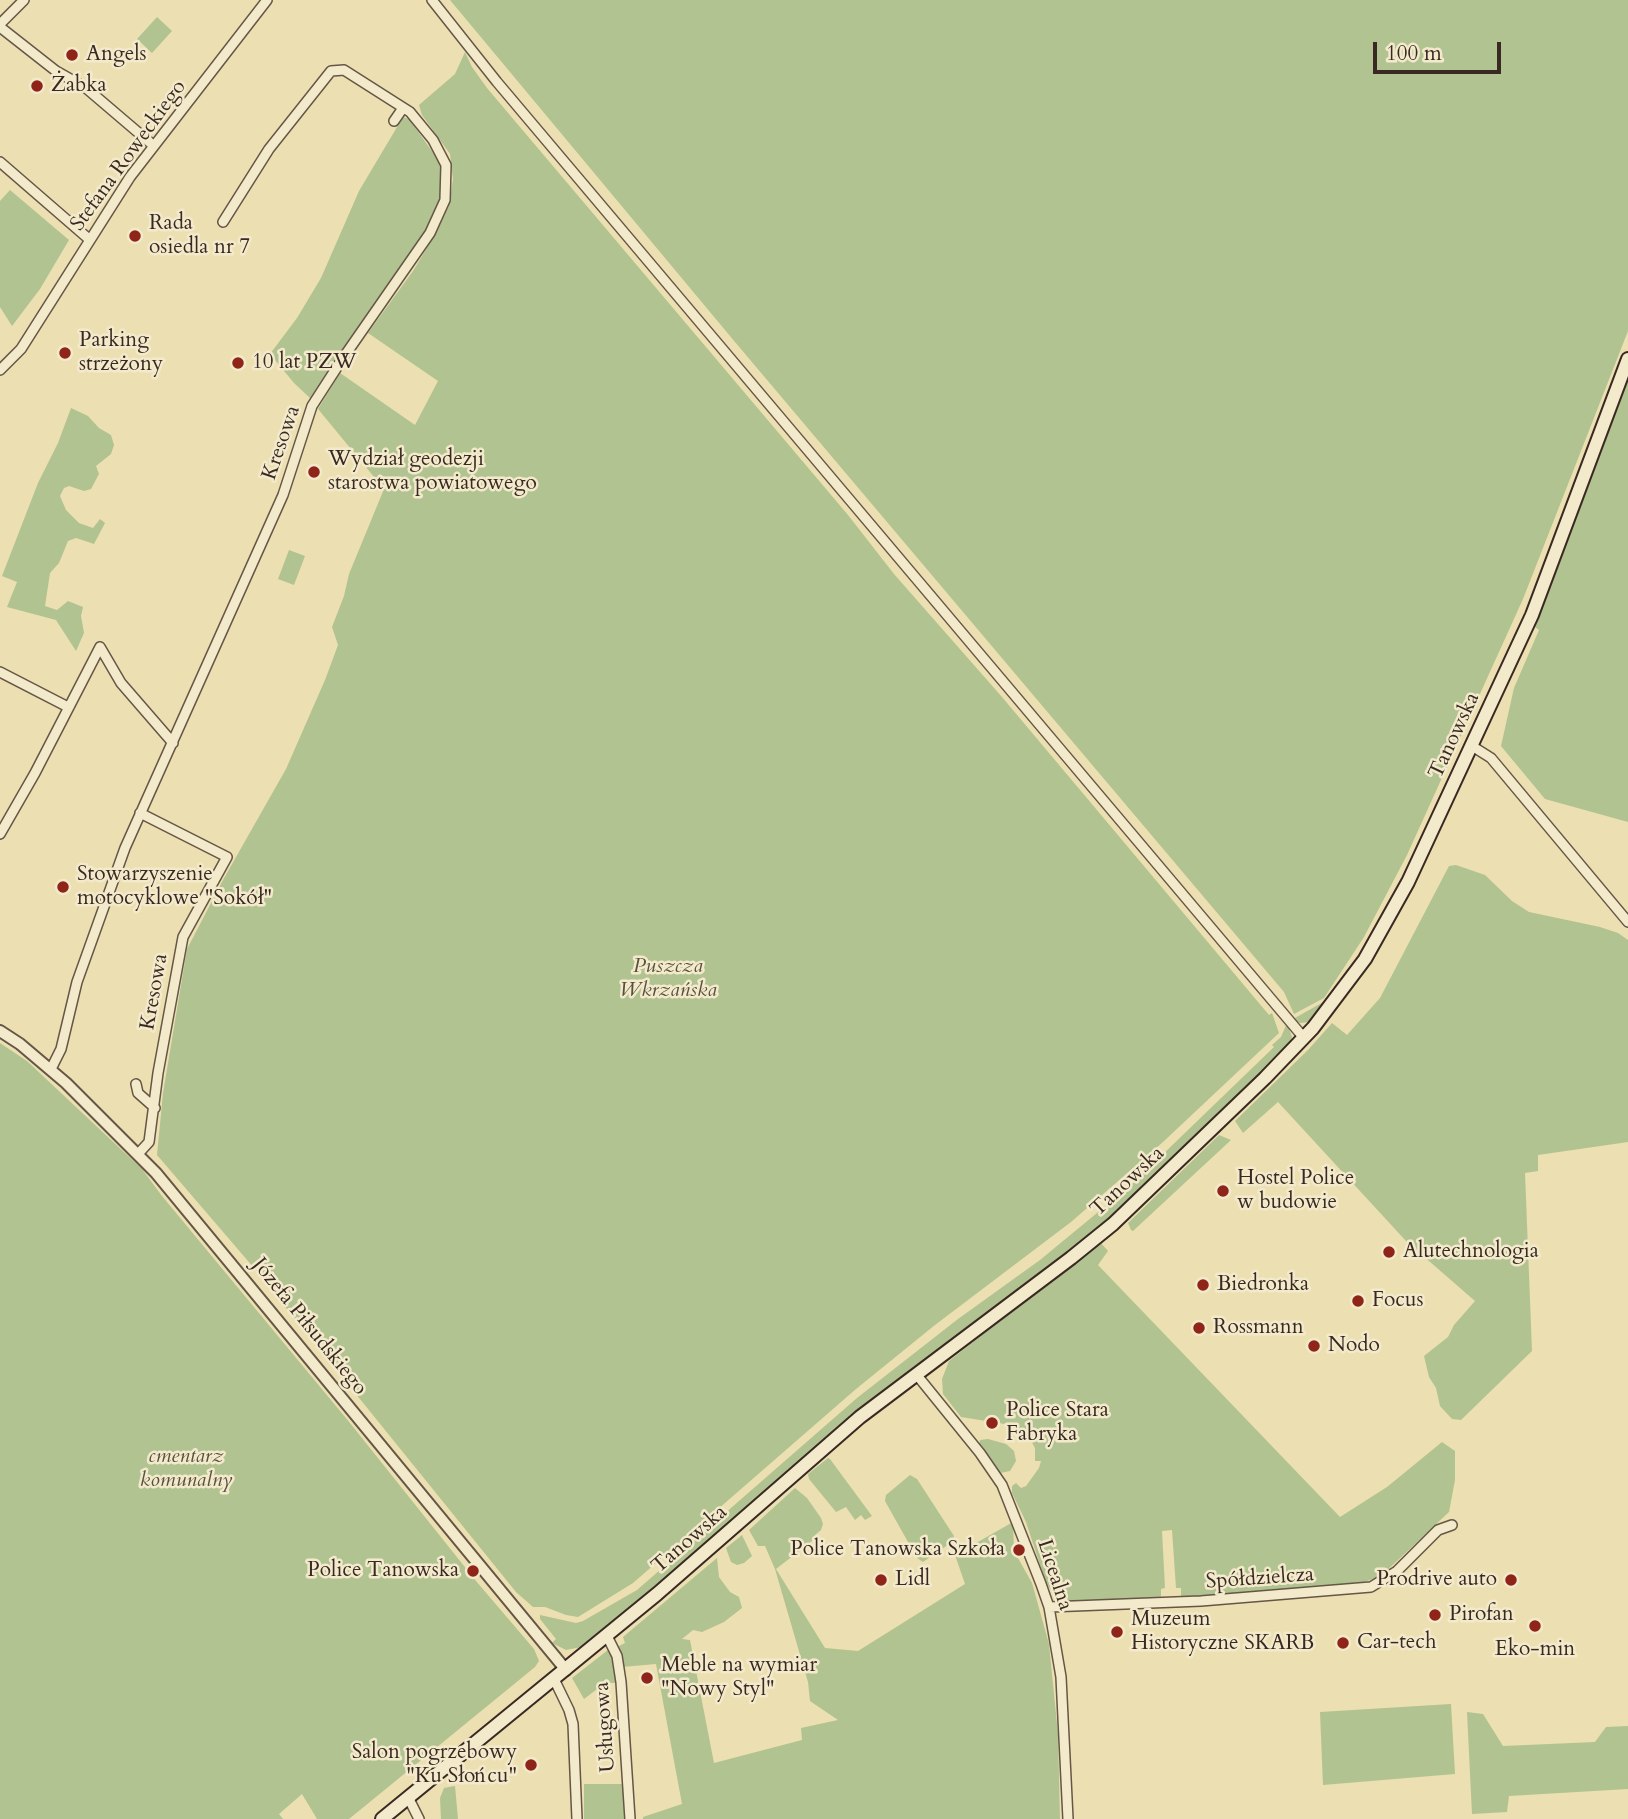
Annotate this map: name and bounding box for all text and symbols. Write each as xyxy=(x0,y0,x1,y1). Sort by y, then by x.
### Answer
scale bar xyxy=(1376,28,1504,72)
text: 100 m xyxy=(1386,39,1442,68)
place label: Angels xyxy=(86,42,147,68)
marker: Angels xyxy=(64,47,80,63)
place label: Żabka xyxy=(51,73,107,99)
street label: Stefana Roweckiego xyxy=(66,76,192,236)
marker: Żabka xyxy=(29,78,45,94)
place label: Rada osiedla nr 7 xyxy=(149,211,250,261)
marker: Rada osiedla nr 7 xyxy=(127,228,143,244)
place label: Parking strzeżony xyxy=(79,328,163,378)
marker: Parking strzeżony xyxy=(57,345,73,361)
place label: 10 lat PZW xyxy=(252,350,356,376)
marker: 10 lat PZW xyxy=(230,355,246,371)
street label: Kresowa xyxy=(258,402,306,484)
place label: Wydział geodezji starostwa powiatowego xyxy=(328,447,537,497)
marker: Wydział geodezji starostwa powiatowego xyxy=(306,464,322,480)
street label: Tanowska xyxy=(1424,689,1486,783)
place label: Stowarzyszenie motocyklowe "Sokół" xyxy=(77,862,272,912)
marker: Stowarzyszenie motocyklowe "Sokół" xyxy=(55,879,71,895)
street label: Kresowa xyxy=(136,952,174,1032)
park label: Puszcza Wkrzańska xyxy=(619,954,717,1004)
street label: Tanowska xyxy=(1086,1141,1170,1223)
place label: Hostel Police w budowie xyxy=(1237,1166,1354,1216)
marker: Hostel Police w budowie xyxy=(1215,1183,1231,1199)
place label: Alutechnologia xyxy=(1403,1239,1539,1265)
marker: Alutechnologia xyxy=(1381,1244,1397,1260)
street label: Józefa Piłsudskiego xyxy=(246,1253,372,1401)
place label: Biedronka xyxy=(1217,1272,1309,1298)
marker: Biedronka xyxy=(1195,1277,1211,1293)
place label: Focus xyxy=(1372,1288,1423,1314)
marker: Focus xyxy=(1350,1293,1366,1309)
place label: Rossmann xyxy=(1213,1315,1304,1341)
marker: Rossmann xyxy=(1191,1320,1207,1336)
place label: Nodo xyxy=(1328,1333,1380,1359)
marker: Nodo xyxy=(1306,1338,1322,1354)
place label: Police Stara Fabryka xyxy=(1006,1398,1109,1448)
marker: Police Stara Fabryka xyxy=(984,1415,1000,1431)
park label: cmentarz komunalny xyxy=(140,1444,232,1494)
street label: Tanowska xyxy=(647,1500,733,1580)
street label: Licealna xyxy=(1031,1536,1077,1614)
place label: Police Tanowska Szkoła xyxy=(790,1537,1005,1563)
marker: Police Tanowska Szkoła xyxy=(1011,1542,1027,1558)
place label: Police Tanowska xyxy=(307,1558,459,1584)
marker: Police Tanowska xyxy=(465,1563,481,1579)
street label: Spółdzielcza xyxy=(1205,1563,1315,1595)
place label: Lidl xyxy=(895,1567,930,1593)
place label: Prodrive auto xyxy=(1376,1567,1497,1593)
marker: Lidl xyxy=(873,1572,889,1588)
marker: Prodrive auto xyxy=(1503,1572,1519,1588)
place label: Pirofan xyxy=(1449,1602,1514,1628)
place label: Muzeum Historyczne SKARB xyxy=(1131,1607,1314,1657)
marker: Pirofan xyxy=(1427,1607,1443,1623)
marker: Eko-min xyxy=(1527,1618,1543,1634)
marker: Muzeum Historyczne SKARB xyxy=(1109,1624,1125,1640)
place label: Car-tech xyxy=(1357,1630,1436,1656)
marker: Car-tech xyxy=(1335,1635,1351,1651)
place label: Eko-min xyxy=(1495,1637,1575,1663)
place label: Meble na wymiar "Nowy Styl" xyxy=(661,1653,817,1703)
marker: Meble na wymiar "Nowy Styl" xyxy=(639,1670,655,1686)
street label: Usługowa xyxy=(590,1681,622,1773)
place label: Salon pogrzebowy "Ku Słońcu" xyxy=(352,1740,517,1790)
marker: Salon pogrzebowy "Ku Słońcu" xyxy=(523,1757,539,1773)

